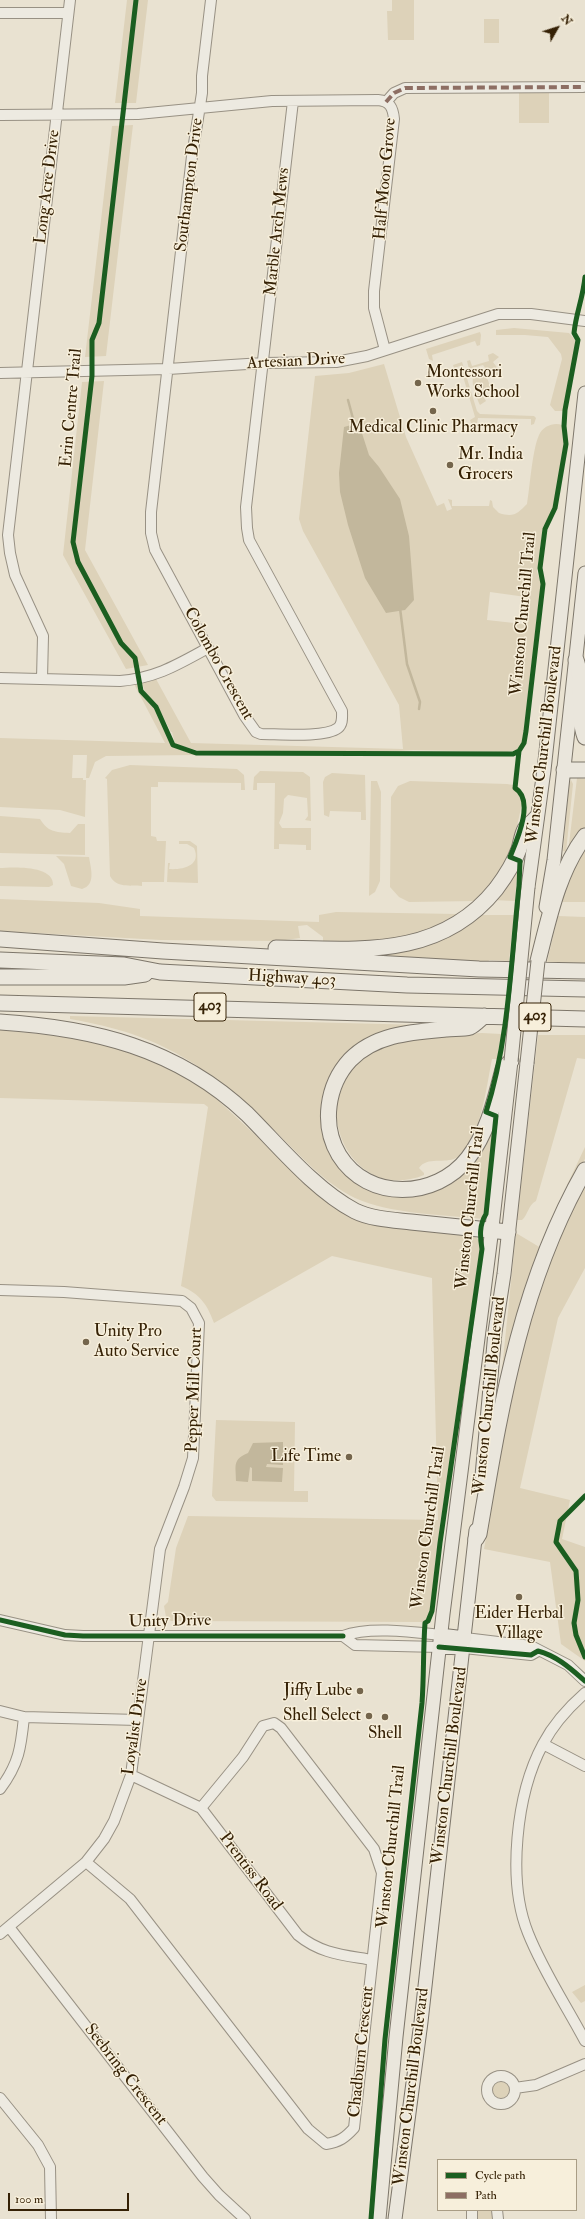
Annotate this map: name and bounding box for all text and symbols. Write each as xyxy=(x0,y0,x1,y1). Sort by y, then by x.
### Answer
north arrow xyxy=(537,8,577,48)
text: N xyxy=(559,12,575,28)
street label: Southampton Drive xyxy=(172,117,208,253)
street label: Half Moon Grove xyxy=(371,117,401,241)
street label: Long Acre Drive xyxy=(31,129,65,245)
street label: Marble Arch Mews xyxy=(261,167,295,297)
street label: Erin Centre Trail xyxy=(57,348,87,468)
street label: Artesian Drive xyxy=(246,349,346,375)
place label: Montessori Works School xyxy=(426,363,520,403)
marker: Montessori Works School xyxy=(413,378,423,388)
marker: Medical Clinic Pharmacy xyxy=(428,406,438,416)
place label: Medical Clinic Pharmacy xyxy=(348,418,518,438)
place label: Mr. India Grocers xyxy=(458,445,523,485)
marker: Mr. India Grocers xyxy=(445,460,455,470)
street label: Winston Churchill Trail xyxy=(507,531,541,697)
street label: Colombo Crescent xyxy=(179,604,257,724)
street label: Winston Churchill Boulevard xyxy=(523,645,567,845)
street label: Highway 403 xyxy=(247,967,337,991)
road number: 403 xyxy=(194,993,226,1021)
road number: 403 xyxy=(519,1003,551,1031)
street label: Winston Churchill Trail xyxy=(452,1125,490,1291)
street label: Winston Churchill Boulevard xyxy=(469,1296,511,1496)
place label: Unity Pro Auto Service xyxy=(94,1322,179,1362)
street label: Pepper Mill Court xyxy=(183,1327,207,1453)
marker: Unity Pro Auto Service xyxy=(81,1337,91,1347)
street label: Winston Churchill Trail xyxy=(407,1445,451,1611)
place label: Life Time xyxy=(271,1447,341,1467)
marker: Life Time xyxy=(344,1452,354,1462)
marker: Eider Herbal Village xyxy=(514,1592,524,1602)
place label: Eider Herbal Village xyxy=(475,1604,563,1644)
street label: Unity Drive xyxy=(129,1611,211,1633)
street label: Winston Churchill Boulevard xyxy=(428,1666,472,1866)
street label: Loyalist Drive xyxy=(119,1677,153,1777)
place label: Jiffy Lube xyxy=(283,1681,352,1701)
marker: Jiffy Lube xyxy=(355,1686,365,1696)
place label: Shell Select xyxy=(283,1706,361,1726)
marker: Shell Select xyxy=(364,1711,374,1721)
marker: Shell xyxy=(380,1712,390,1722)
place label: Shell xyxy=(368,1724,402,1744)
street label: Winston Churchill Trail xyxy=(373,1764,411,1930)
street label: Prentiss Road xyxy=(214,1829,286,1915)
street label: Chadburn Crescent xyxy=(345,1985,379,2119)
street label: Winston Churchill Boulevard xyxy=(390,1987,434,2187)
street label: Seebring Crescent xyxy=(79,2020,171,2130)
legend xyxy=(437,2159,577,2211)
text: Cycle path xyxy=(475,2168,525,2183)
scale bar xyxy=(10,2185,131,2211)
text: Path xyxy=(475,2188,497,2203)
text: 100 m xyxy=(15,2192,43,2207)

